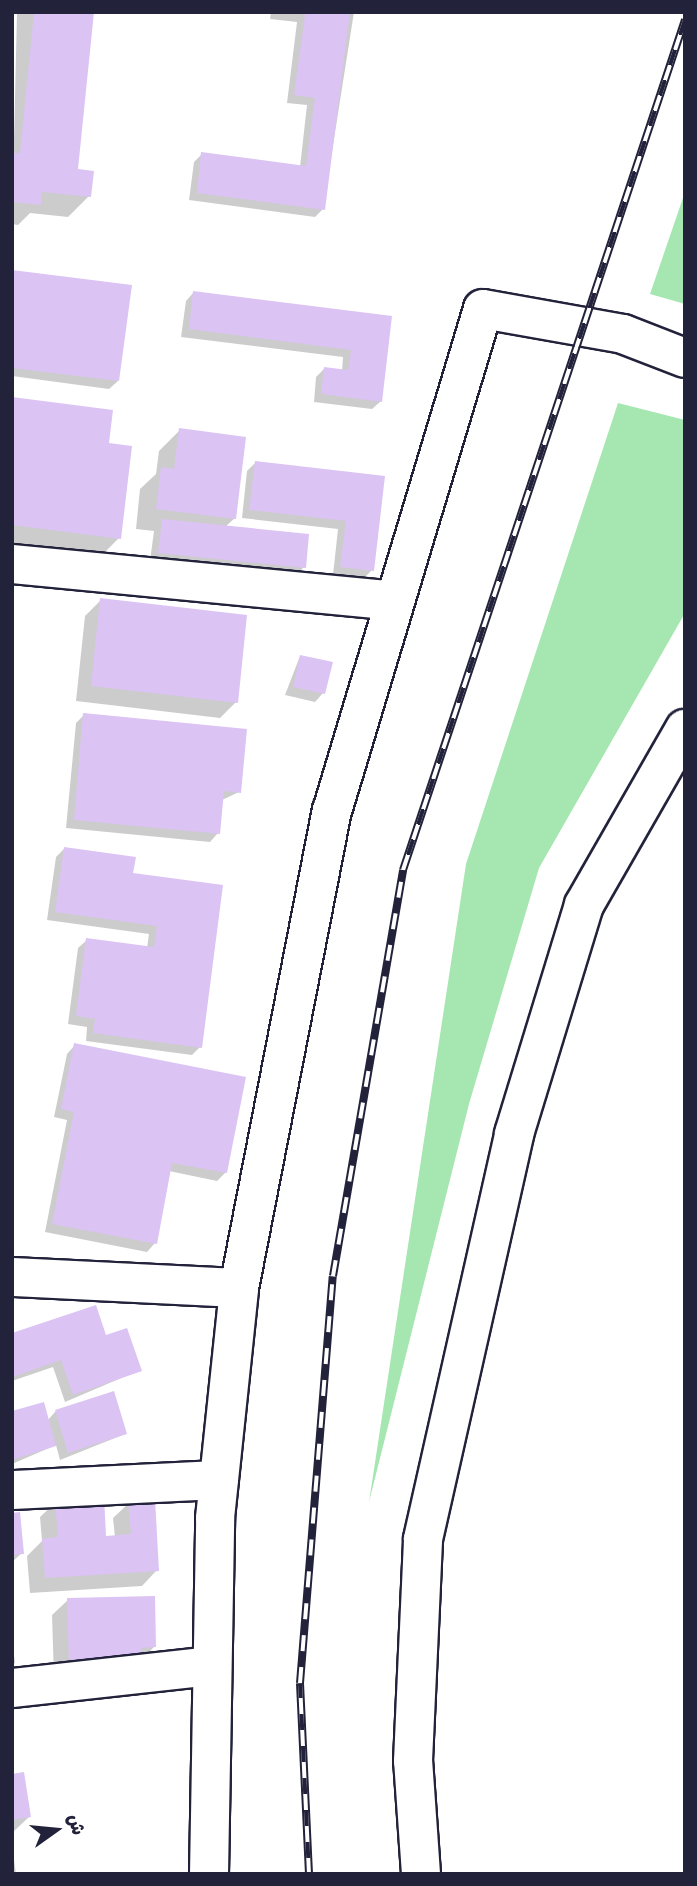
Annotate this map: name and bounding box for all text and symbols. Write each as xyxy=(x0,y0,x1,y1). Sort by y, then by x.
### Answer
north arrow xyxy=(21,1795,91,1865)
text: ش xyxy=(63,1811,91,1838)

